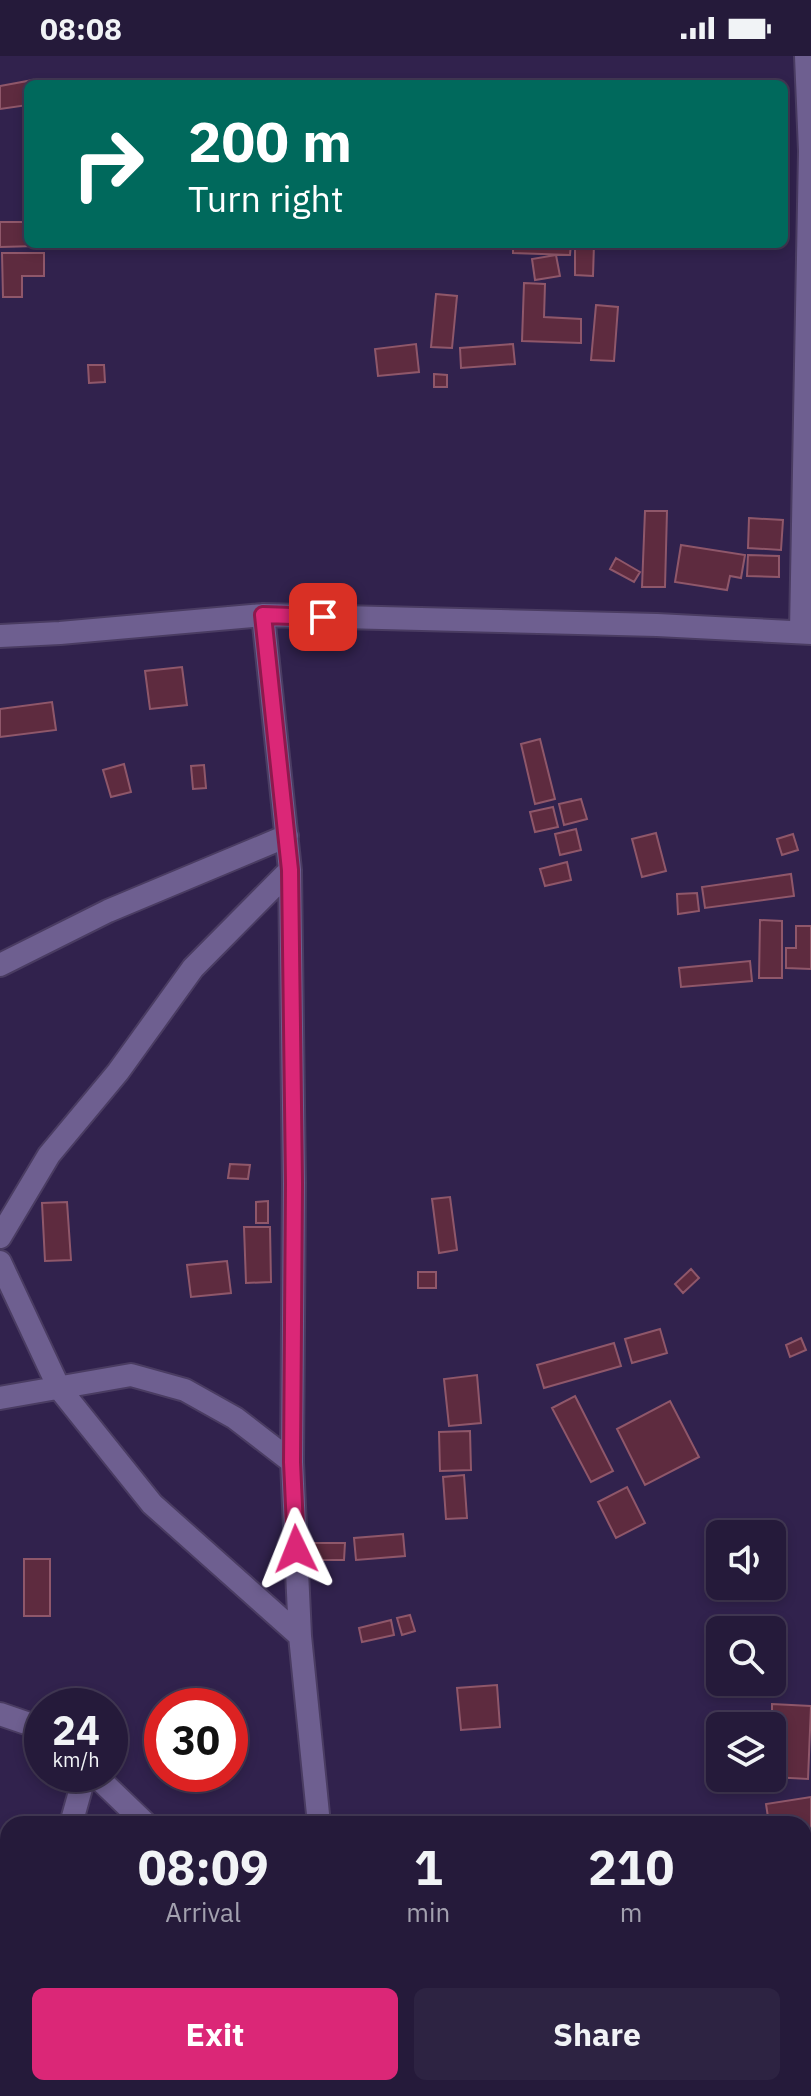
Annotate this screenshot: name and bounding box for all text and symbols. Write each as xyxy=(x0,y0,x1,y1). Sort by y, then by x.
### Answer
text: 08:08 xyxy=(40,9,122,48)
text: 200 m xyxy=(188,105,352,177)
icon: right xyxy=(56,112,160,216)
text: Turn right xyxy=(188,175,344,222)
pin xyxy=(289,583,357,651)
icon: arrive xyxy=(301,595,345,639)
position arrow xyxy=(254,1507,338,1591)
map controls xyxy=(706,1520,786,1792)
button: sound xyxy=(706,1520,786,1600)
button: search xyxy=(706,1616,786,1696)
speed limit sign: 30 xyxy=(144,1688,248,1792)
text: 24 xyxy=(52,1704,100,1756)
button: layers xyxy=(706,1712,786,1792)
text: km/h xyxy=(52,1746,100,1773)
text: 08:09 xyxy=(138,1836,269,1898)
text: 1 xyxy=(414,1836,443,1898)
text: 210 xyxy=(588,1836,674,1898)
text: Arrival xyxy=(165,1895,241,1929)
text: min xyxy=(406,1895,450,1929)
text: m xyxy=(620,1895,642,1929)
button: Exit xyxy=(32,1988,398,2080)
button: Share xyxy=(414,1988,780,2080)

